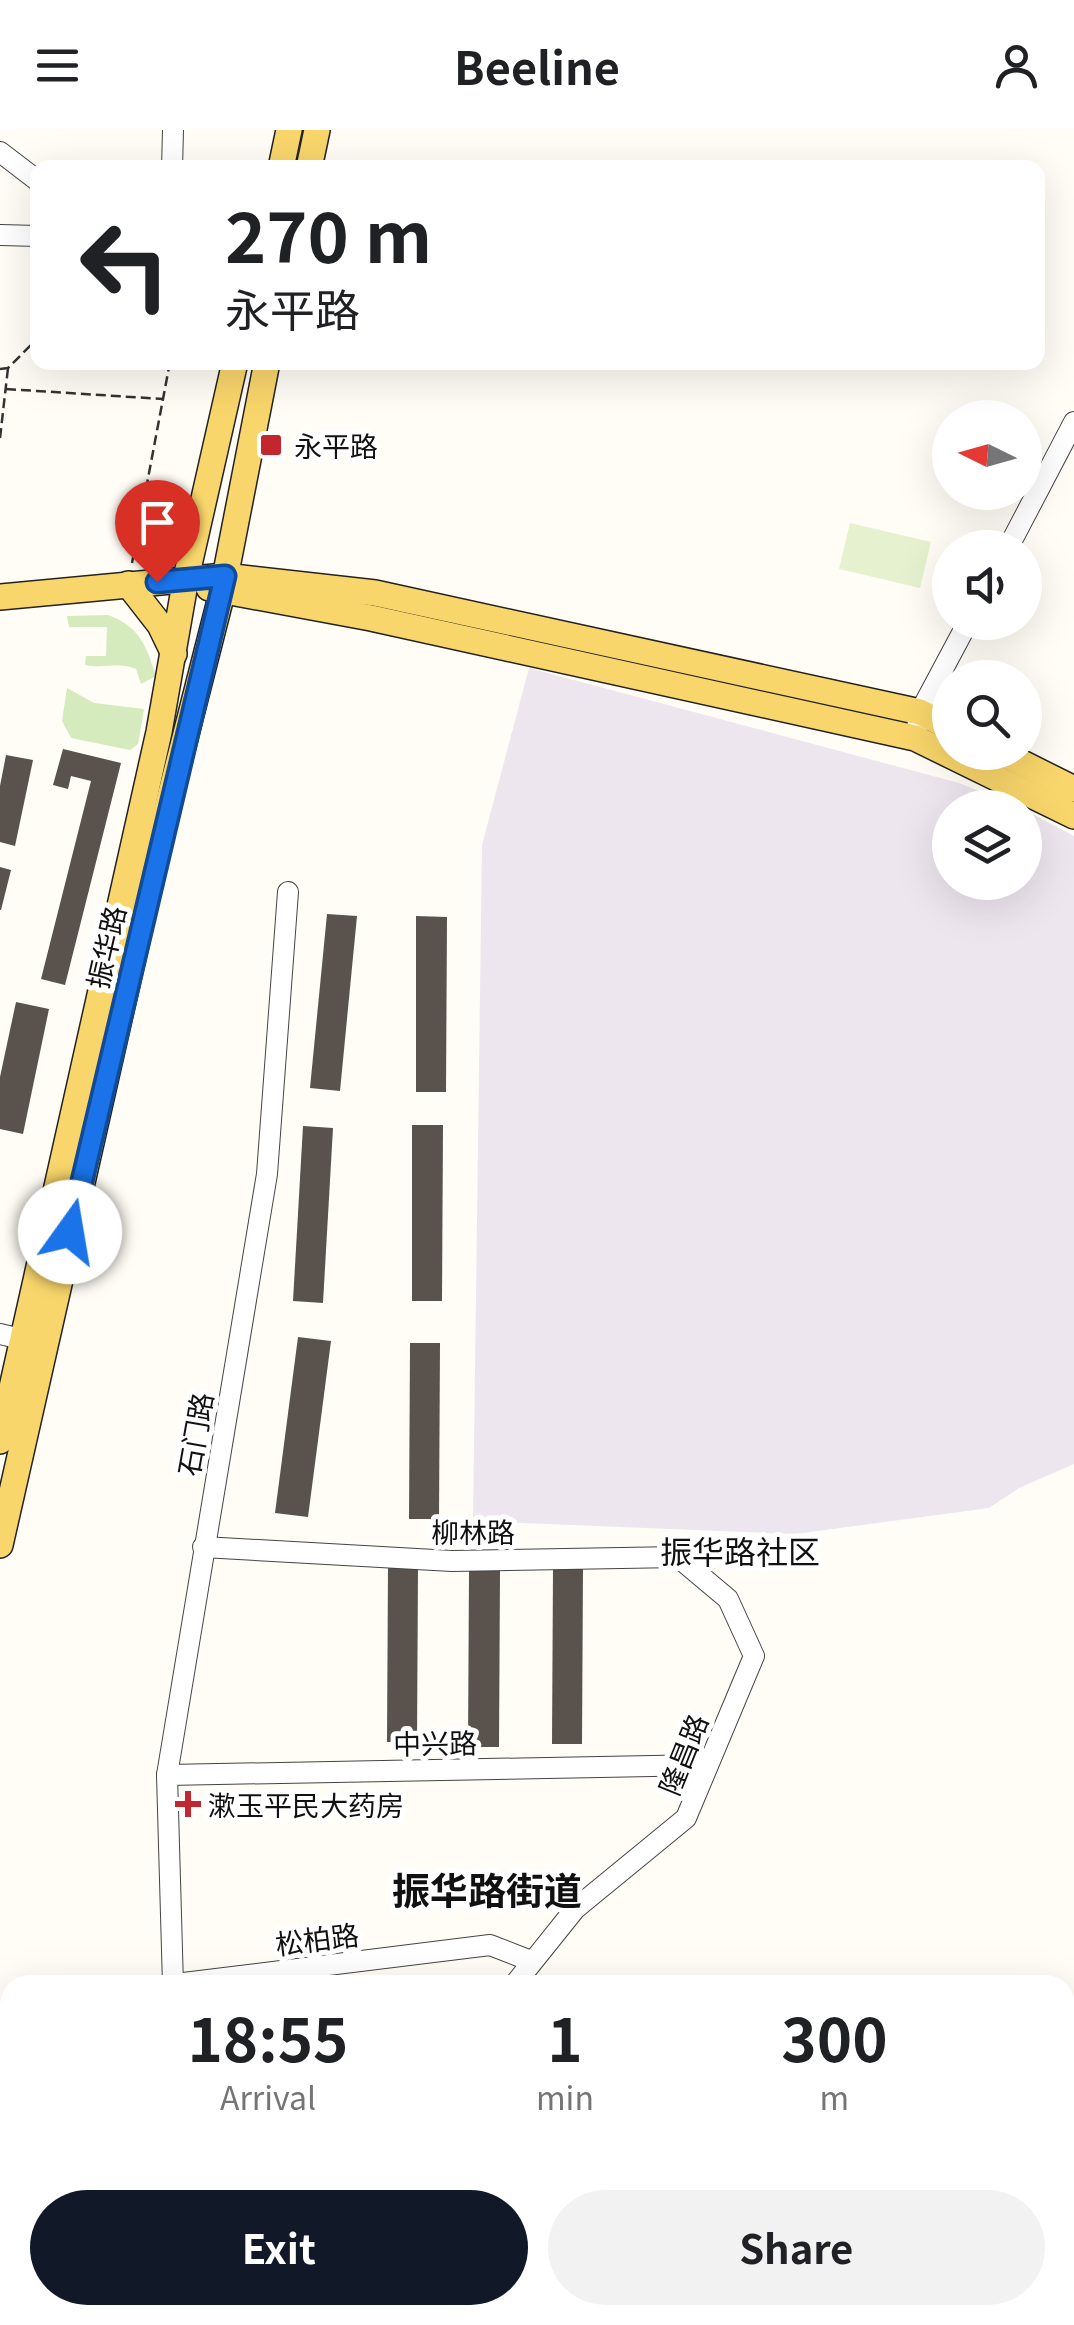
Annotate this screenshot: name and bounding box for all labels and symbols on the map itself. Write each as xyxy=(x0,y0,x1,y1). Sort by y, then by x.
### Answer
north arrow xyxy=(932,400,1042,510)
place label: 永平路 xyxy=(294,425,378,465)
marker: 永平路 xyxy=(258,432,284,458)
pin xyxy=(115,480,200,583)
street label: 振华路 xyxy=(76,902,134,992)
position arrow xyxy=(18,1180,122,1284)
street label: 石门路 xyxy=(167,1389,221,1479)
street label: 柳林路 xyxy=(431,1511,515,1551)
district label: 振华路社区 xyxy=(660,1527,820,1573)
street label: 隆昌路 xyxy=(648,1708,716,1800)
street label: 中兴路 xyxy=(393,1721,477,1763)
place label: 漱玉平民大药房 xyxy=(208,1784,404,1824)
marker: 漱玉平民大药房 xyxy=(177,1793,199,1815)
district label: 振华路街道 xyxy=(392,1861,582,1916)
street label: 松柏路 xyxy=(273,1913,361,1963)

